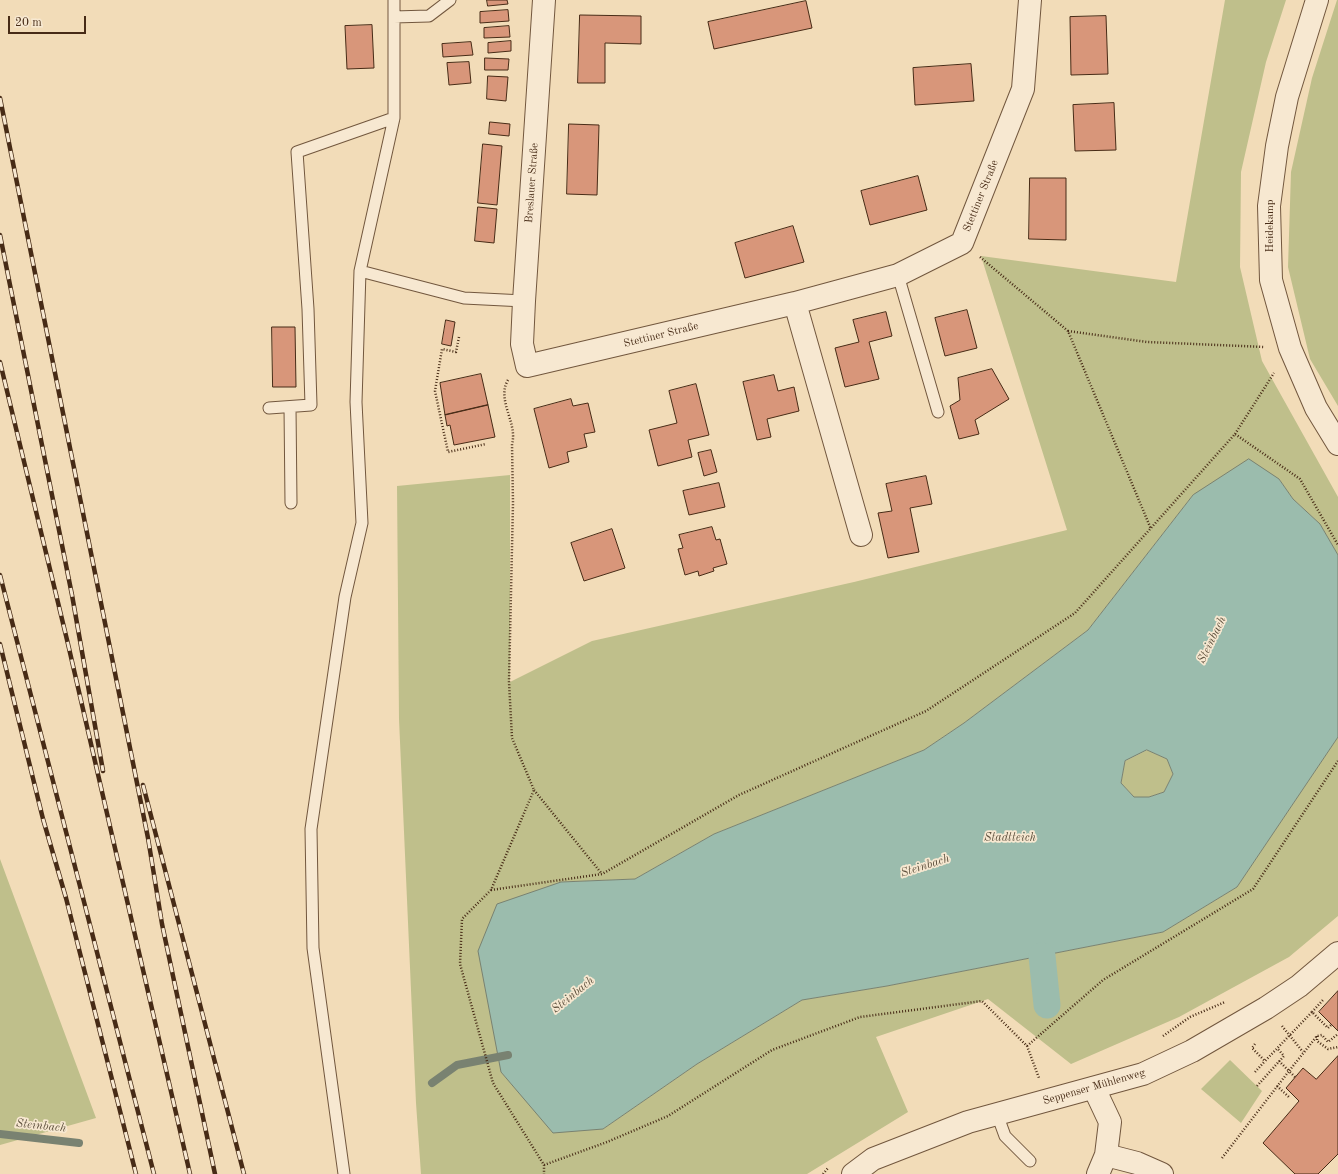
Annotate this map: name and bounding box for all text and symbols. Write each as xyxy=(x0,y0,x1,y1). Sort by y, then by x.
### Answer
scale bar xyxy=(10,8,88,34)
text: 20 m xyxy=(15,17,42,29)
street label: Breslauer Straße xyxy=(523,142,541,224)
street label: Stettiner Straße xyxy=(961,158,1001,234)
street label: Heidekamp xyxy=(1263,199,1277,253)
street label: Stettiner Straße xyxy=(622,319,700,351)
water label: Steinbach xyxy=(1194,614,1230,666)
water label: Stadtteich xyxy=(984,831,1036,845)
water label: Steinbach xyxy=(899,851,951,881)
water label: Steinbach xyxy=(549,974,597,1016)
street label: Seppenser Mühlenweg xyxy=(1041,1066,1147,1108)
water label: Steinbach xyxy=(15,1116,67,1136)

